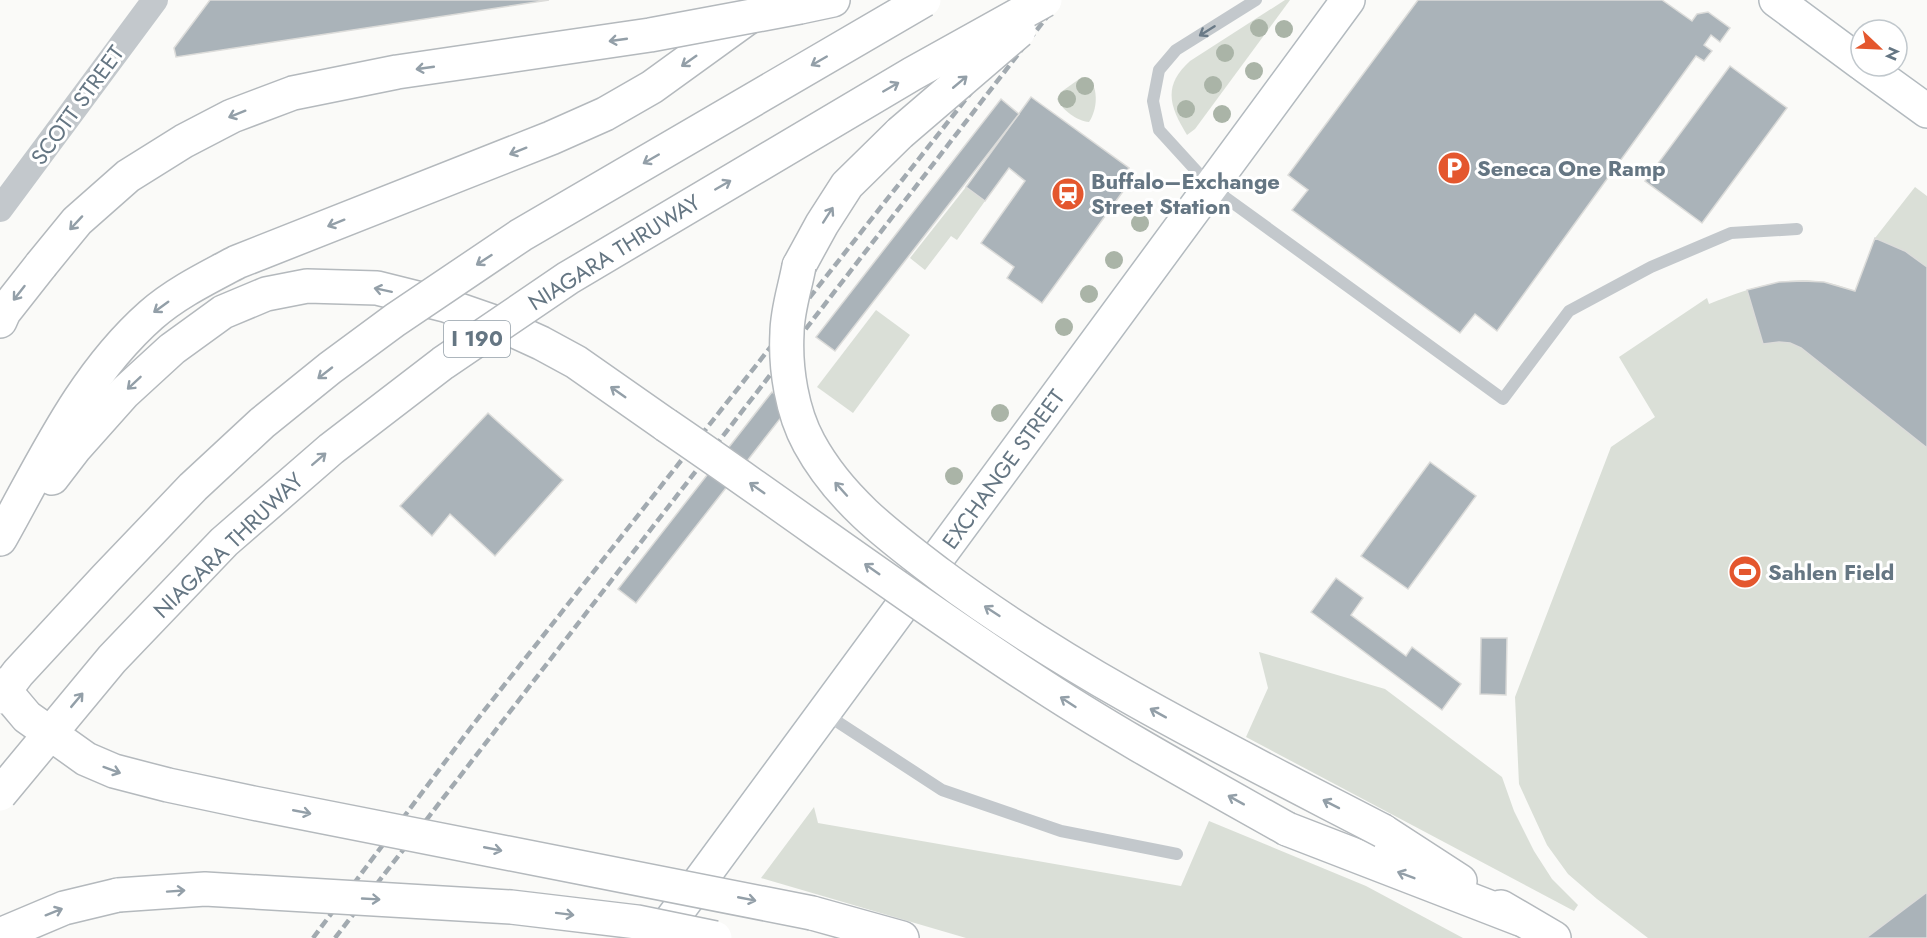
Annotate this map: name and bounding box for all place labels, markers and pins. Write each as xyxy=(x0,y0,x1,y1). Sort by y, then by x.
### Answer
parking icon: Seneca One Ramp xyxy=(1436,150,1472,186)
place label: Seneca One Ramp xyxy=(1477,152,1666,184)
place label: Buffalo–Exchange Street Station xyxy=(1091,165,1280,222)
station icon: Buffalo–Exchange Street Station xyxy=(1050,176,1086,212)
sports icon: Sahlen Field xyxy=(1727,554,1763,590)
place label: Sahlen Field xyxy=(1768,556,1894,588)

